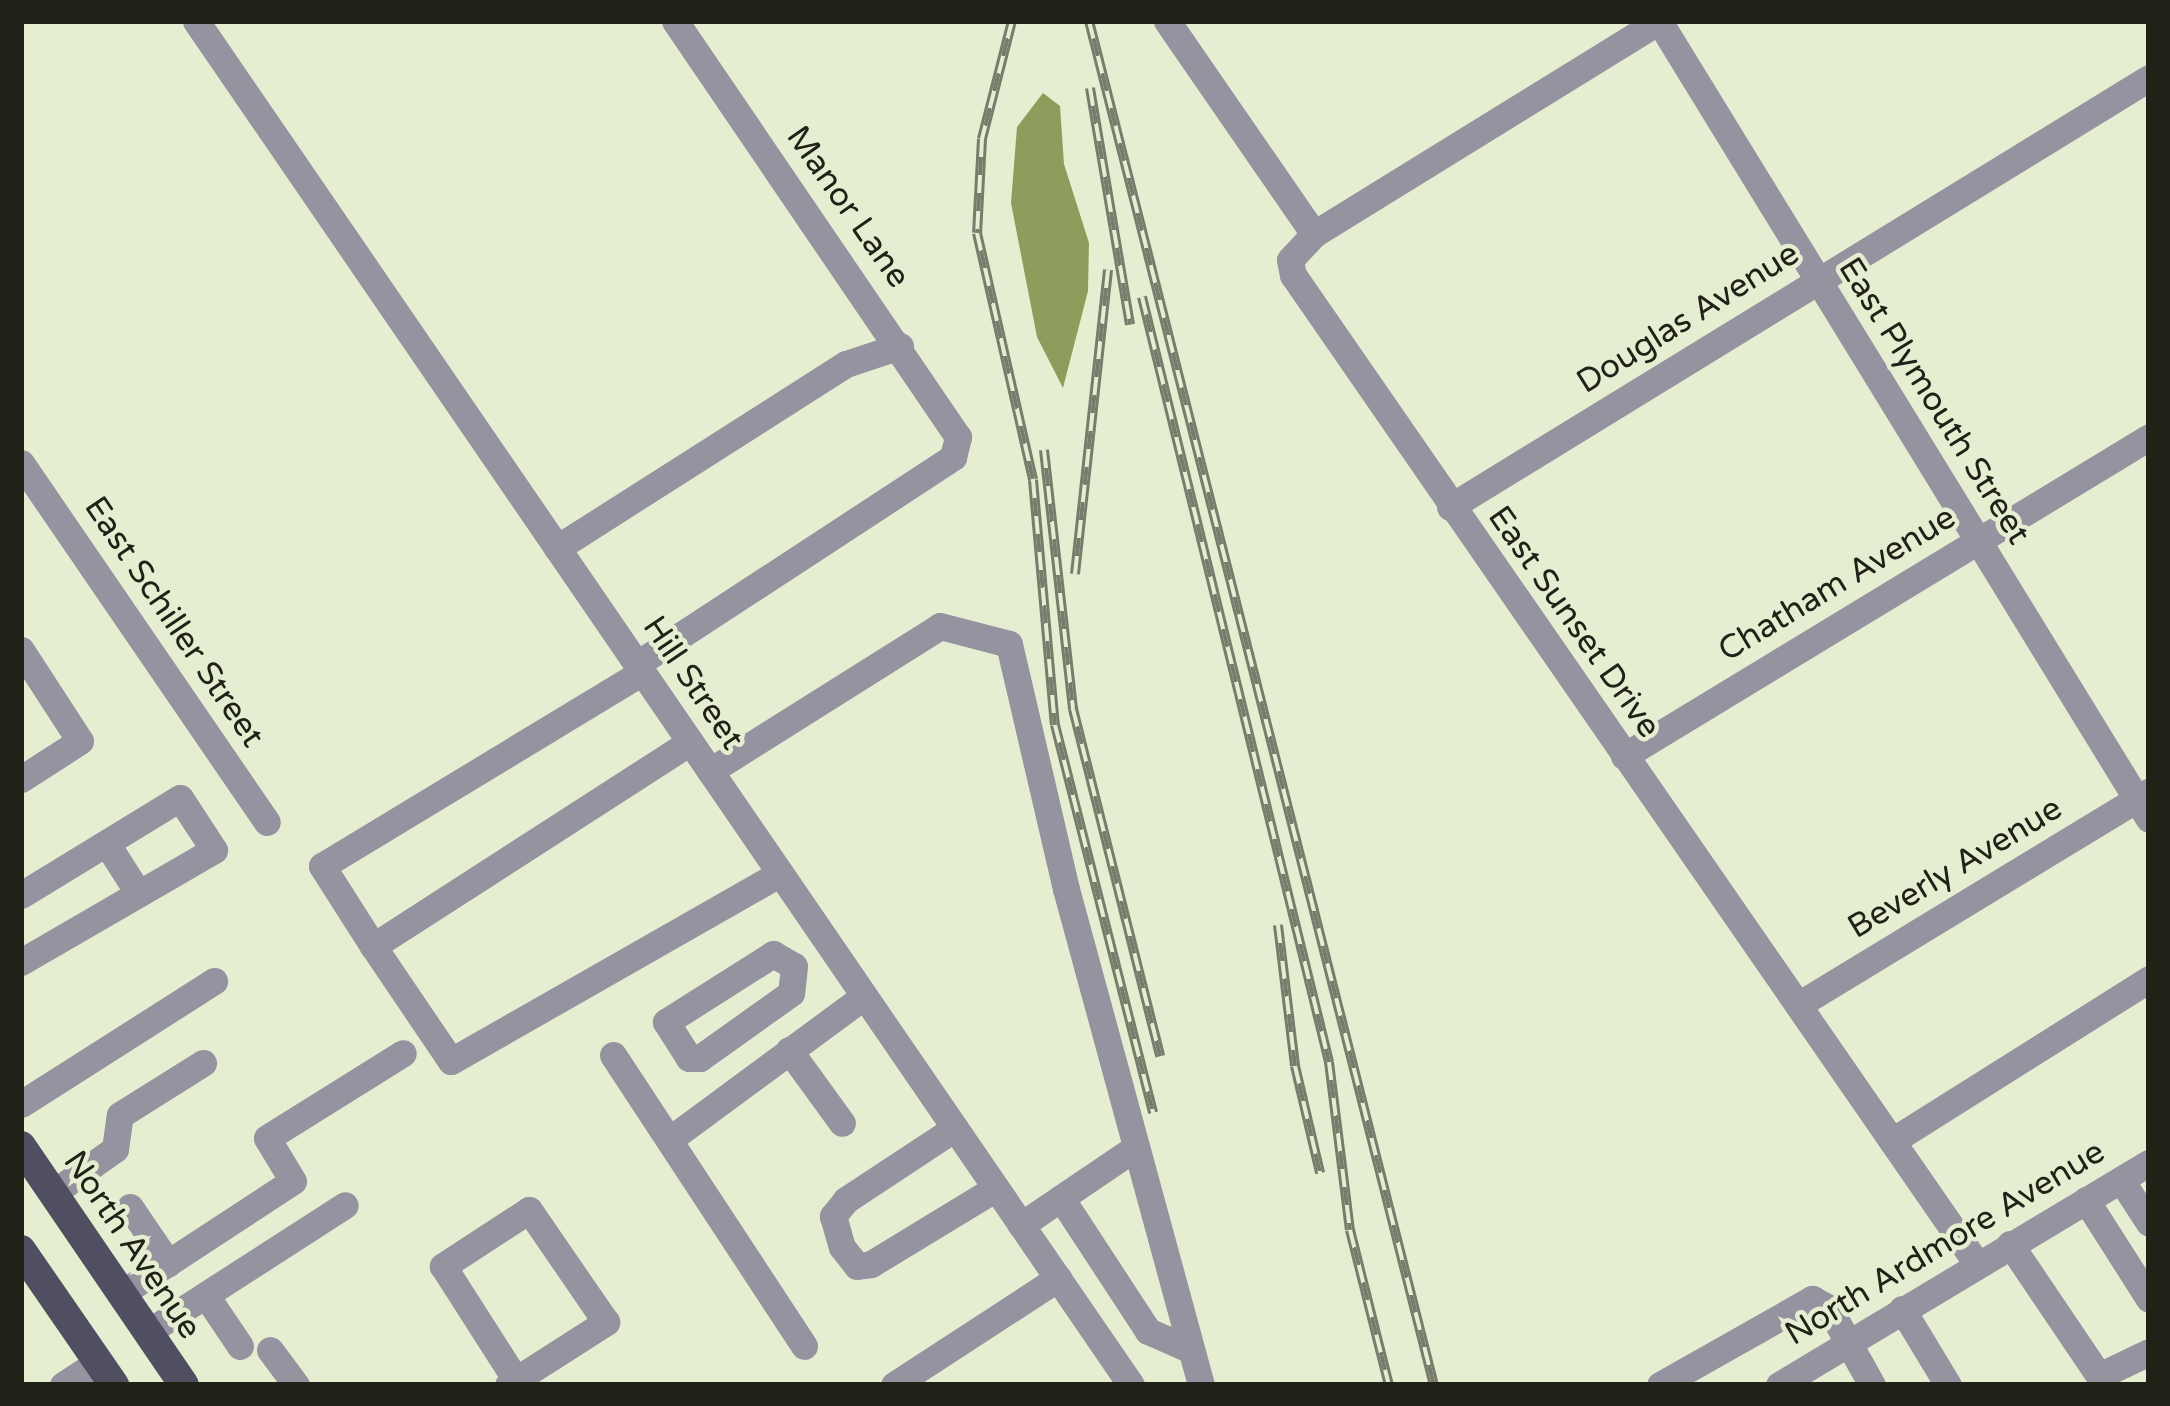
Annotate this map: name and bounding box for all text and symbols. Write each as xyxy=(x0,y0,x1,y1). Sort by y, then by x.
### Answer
street label: Manor Lane xyxy=(778,119,918,295)
street label: Douglas Avenue xyxy=(1570,234,1806,402)
street label: East Plymouth Street xyxy=(1830,250,2038,552)
street label: East Schiller Street xyxy=(76,489,272,755)
street label: Chatham Avenue xyxy=(1711,498,1963,670)
street label: East Sunset Drive xyxy=(1479,499,1669,745)
street label: Hill Street xyxy=(634,609,752,757)
street label: Beverly Avenue xyxy=(1841,789,2069,947)
street label: North Ardmore Avenue xyxy=(1778,1132,2112,1354)
street label: North Avenue xyxy=(55,1144,209,1346)

